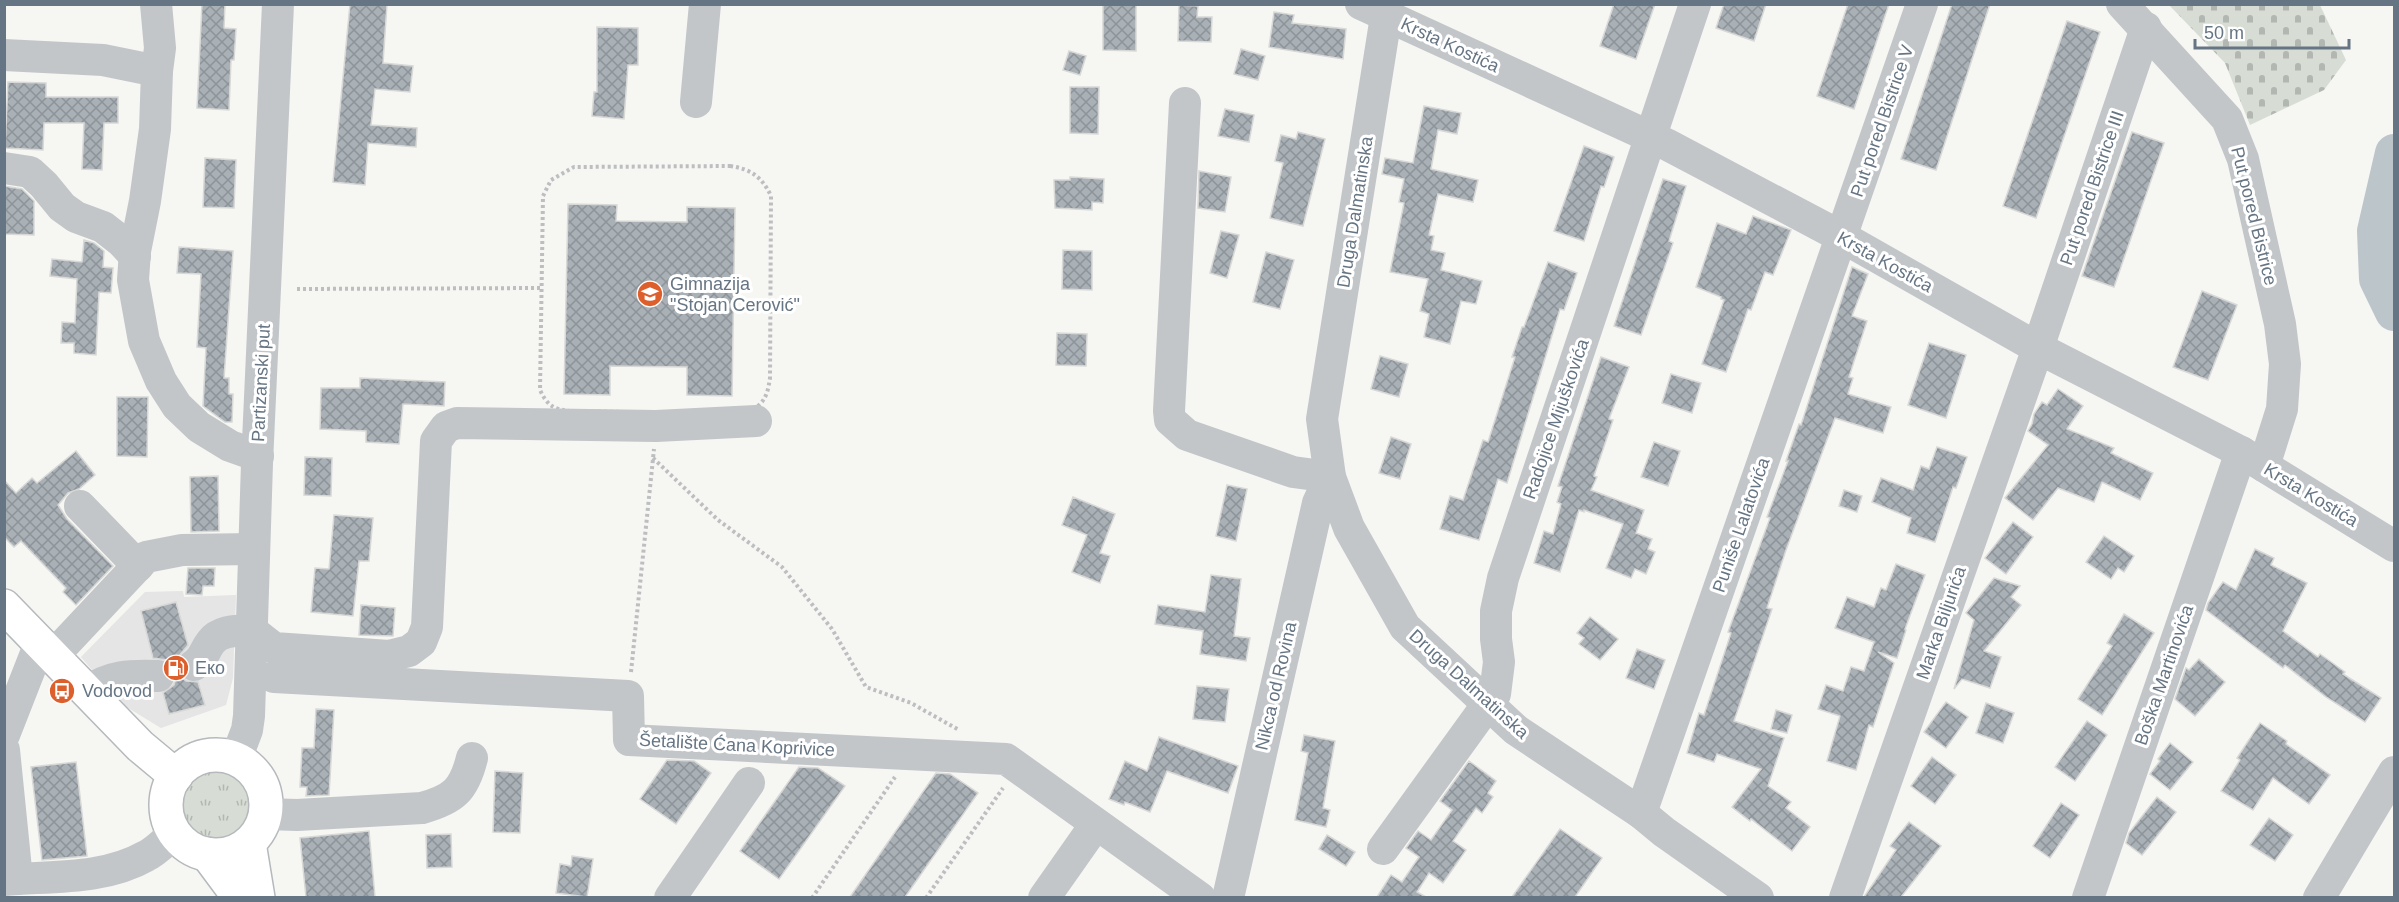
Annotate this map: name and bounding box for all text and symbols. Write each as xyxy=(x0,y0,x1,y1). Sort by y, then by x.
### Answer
scale bar xyxy=(2195,12,2350,50)
street label: Krsta Kostića xyxy=(1398,14,1503,77)
text: 50 m xyxy=(2204,23,2244,43)
street label: Put pored Bistrice V xyxy=(1847,43,1917,199)
street label: Put pored Bistrice III xyxy=(2056,108,2128,268)
street label: Druga Dalmatinska xyxy=(1333,134,1377,289)
street label: Put pored Bistrice xyxy=(2227,145,2281,287)
street label: Krsta Kostića xyxy=(1834,228,1937,297)
place label: Gimnazija "Stojan Cerović" xyxy=(670,274,800,315)
school or university icon: Gimnazija "Stojan Cerović" xyxy=(635,279,665,309)
street label: Partizanski put xyxy=(248,324,274,442)
street label: Radojice Mijuškovića xyxy=(1519,335,1593,502)
street label: Puniše Lalatovića xyxy=(1709,454,1774,595)
street label: Krsta Kostića xyxy=(2260,459,2362,531)
street label: Marka Biljurića xyxy=(1912,563,1970,682)
street label: Boška Martinovića xyxy=(2131,601,2198,748)
street label: Nikca od Rovina xyxy=(1252,619,1301,752)
street label: Druga Dalmatinska xyxy=(1405,625,1533,743)
fuel station icon: Еко xyxy=(161,653,191,683)
place label: Еко xyxy=(195,658,225,678)
bus stop icon: Vodovod xyxy=(47,676,77,706)
place label: Vodovod xyxy=(82,681,152,701)
street label: Šetalište Ćana Koprivice xyxy=(639,729,835,760)

